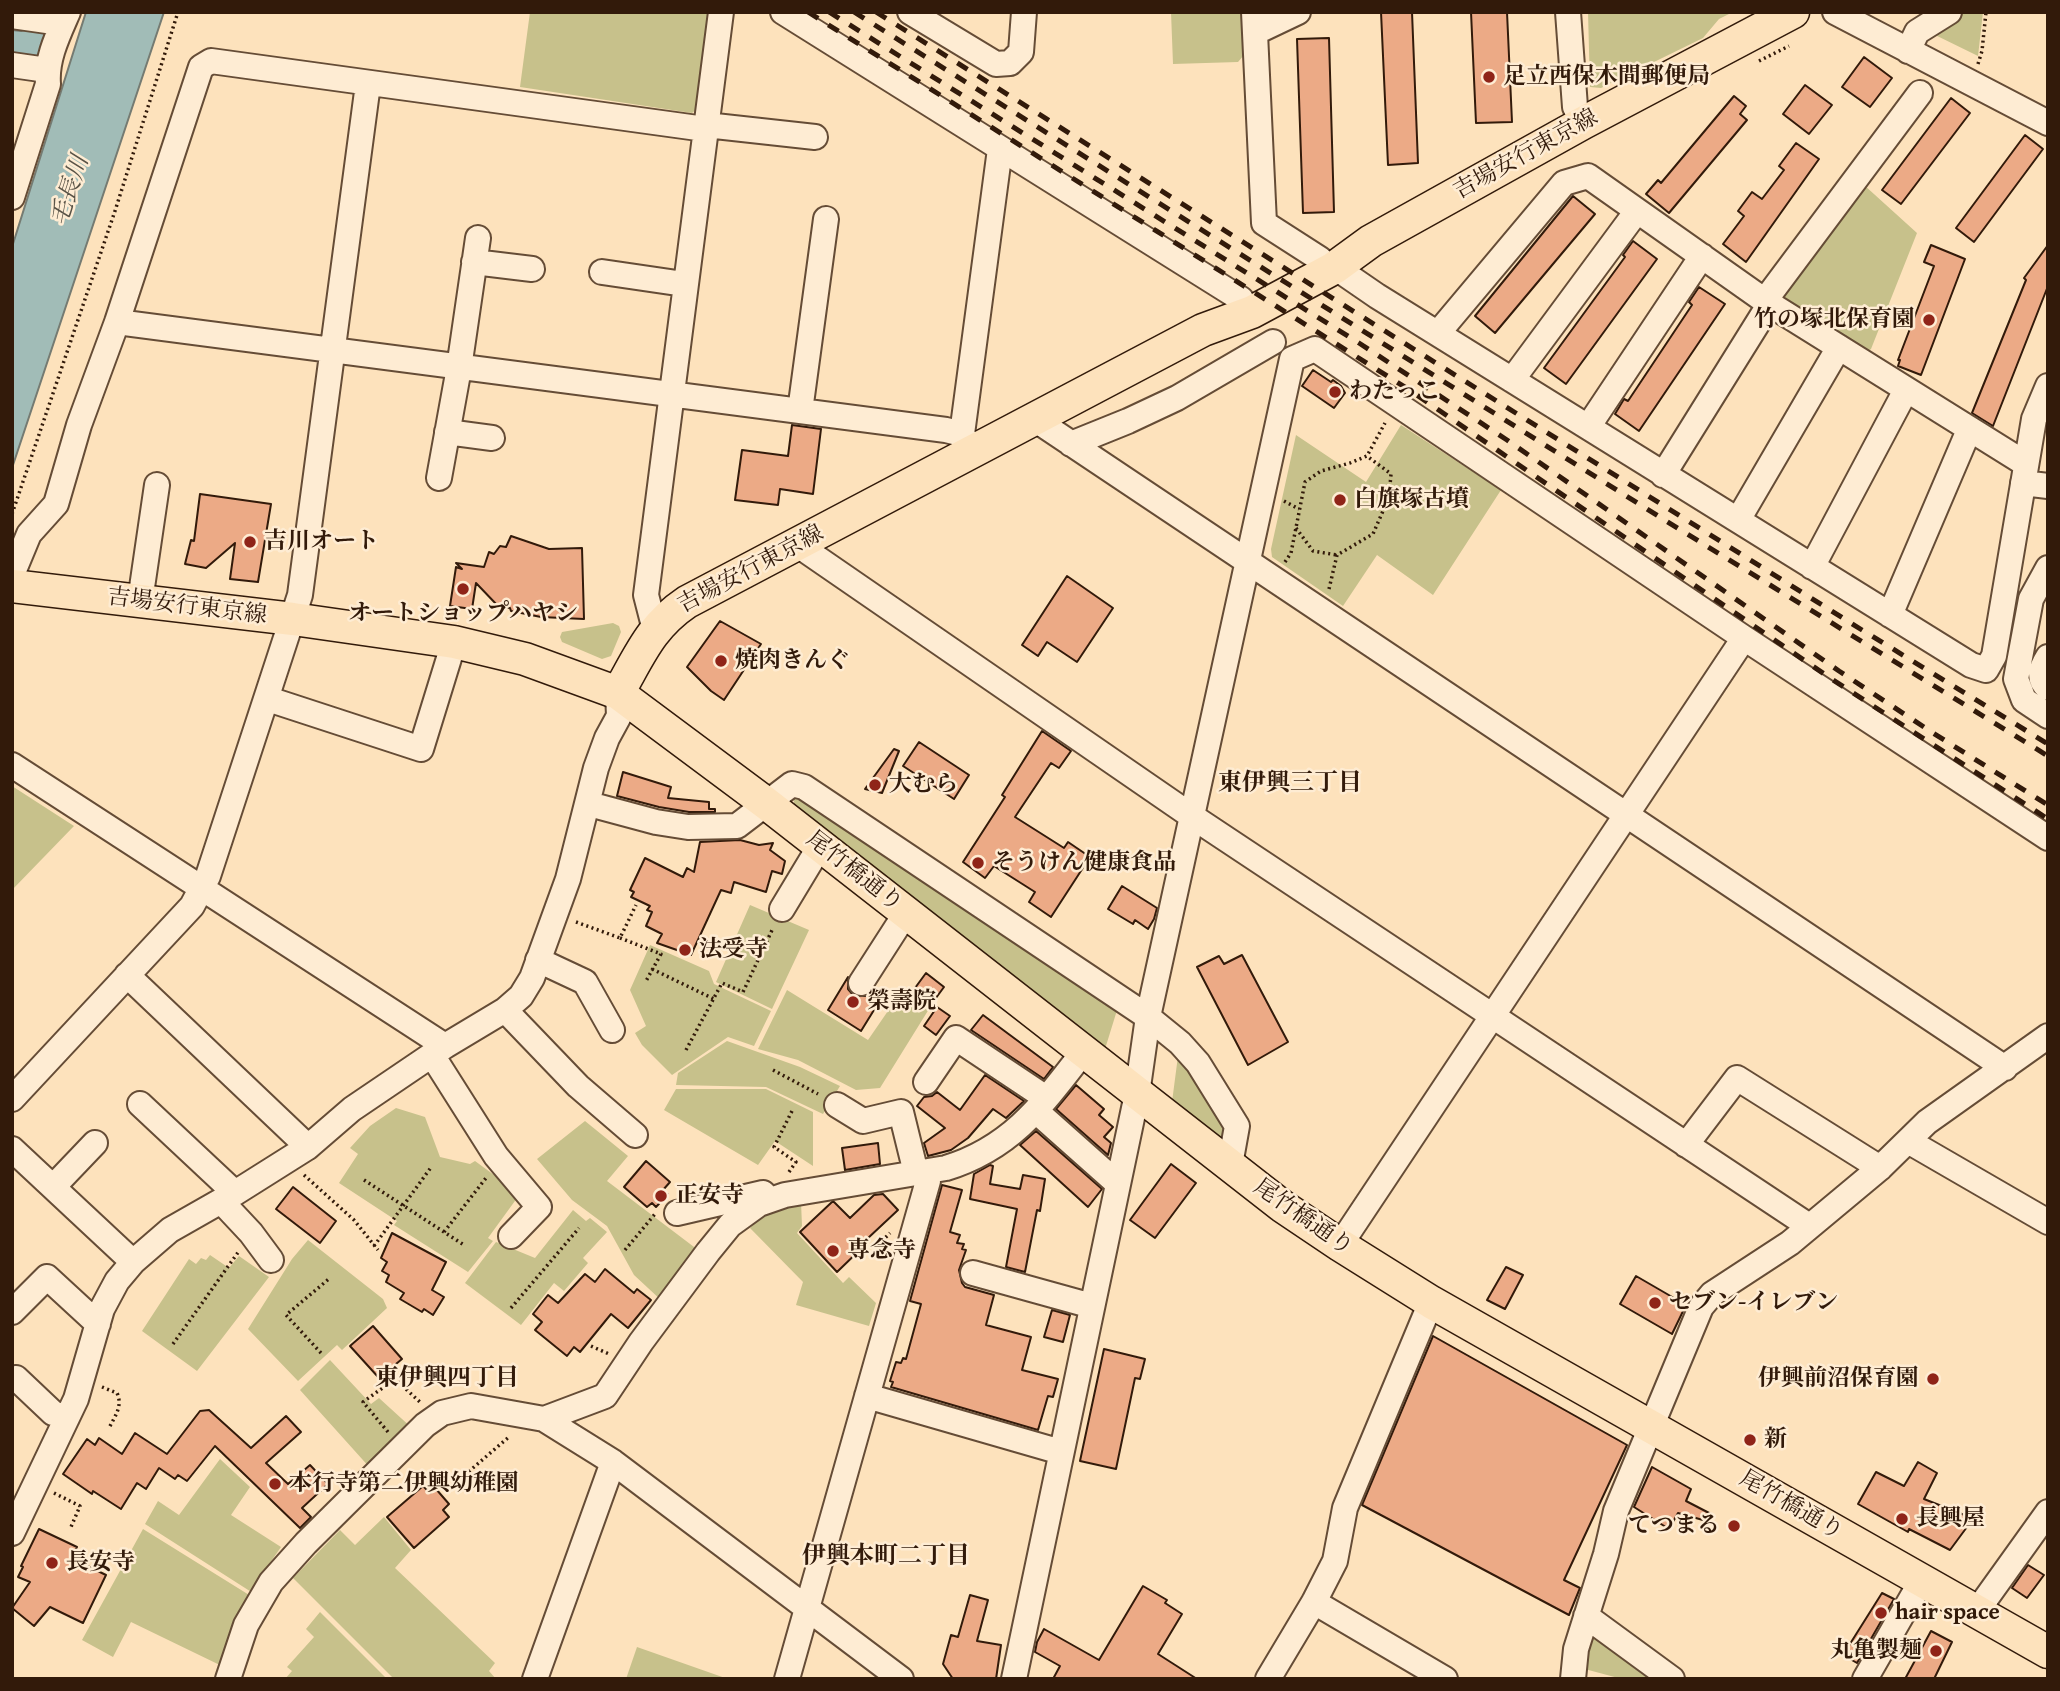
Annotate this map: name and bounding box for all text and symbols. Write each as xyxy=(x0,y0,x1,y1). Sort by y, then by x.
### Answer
place label: 足立西保木間郵便局 xyxy=(1503,63,1710,91)
marker: 足立西保木間郵便局 xyxy=(1481,69,1497,85)
street label: 吉場安行東京線 xyxy=(1449,104,1603,206)
water label: 毛長川 xyxy=(46,152,96,230)
place label: 竹の塚北保育園 xyxy=(1754,306,1915,334)
marker: 竹の塚北保育園 xyxy=(1921,312,1937,328)
place label: わたっこ xyxy=(1349,378,1441,406)
marker: わたっこ xyxy=(1327,384,1343,400)
place label: 白旗塚古墳 xyxy=(1354,486,1469,514)
marker: 白旗塚古墳 xyxy=(1332,492,1348,508)
street label: 吉場安行東京線 xyxy=(673,520,829,620)
place label: 吉川オート xyxy=(264,528,379,556)
marker: 吉川オート xyxy=(242,534,258,550)
marker: オートショップハヤシ xyxy=(455,581,471,597)
street label: 吉場安行東京線 xyxy=(105,583,269,631)
place label: オートショップハヤシ xyxy=(348,600,578,628)
place label: 焼肉きんぐ xyxy=(735,647,850,675)
marker: 焼肉きんぐ xyxy=(713,653,729,669)
district label: 東伊興三丁目 xyxy=(1218,770,1362,798)
place label: 大むら xyxy=(889,771,958,799)
marker: 大むら xyxy=(867,777,883,793)
street label: 尾竹橋通り xyxy=(800,826,908,918)
place label: そうけん健康食品 xyxy=(992,849,1176,877)
marker: そうけん健康食品 xyxy=(970,855,986,871)
place label: 法受寺 xyxy=(699,936,768,964)
marker: 法受寺 xyxy=(677,942,693,958)
place label: 榮壽院 xyxy=(867,988,936,1016)
marker: 榮壽院 xyxy=(845,994,861,1010)
street label: 尾竹橋通り xyxy=(1248,1174,1358,1262)
place label: 正安寺 xyxy=(675,1182,744,1210)
marker: 正安寺 xyxy=(653,1188,669,1204)
place label: 専念寺 xyxy=(847,1237,916,1265)
marker: 専念寺 xyxy=(825,1243,841,1259)
place label: セブン-イレブン xyxy=(1669,1289,1838,1317)
marker: セブン-イレブン xyxy=(1647,1295,1663,1311)
district label: 東伊興四丁目 xyxy=(375,1365,519,1393)
place label: 伊興前沼保育園 xyxy=(1758,1365,1919,1393)
marker: 伊興前沼保育園 xyxy=(1925,1371,1941,1387)
place label: 新 xyxy=(1764,1426,1787,1454)
marker: 新 xyxy=(1742,1432,1758,1448)
street label: 尾竹橋通り xyxy=(1734,1465,1848,1547)
place label: 本行寺第二伊興幼稚園 xyxy=(289,1470,519,1498)
marker: 本行寺第二伊興幼稚園 xyxy=(267,1476,283,1492)
place label: 長興屋 xyxy=(1916,1505,1985,1533)
marker: 長興屋 xyxy=(1894,1511,1910,1527)
place label: てつまる xyxy=(1628,1512,1720,1540)
marker: てつまる xyxy=(1726,1518,1742,1534)
district label: 伊興本町二丁目 xyxy=(802,1543,970,1571)
place label: 長安寺 xyxy=(66,1549,135,1577)
marker: 長安寺 xyxy=(44,1555,60,1571)
place label: hair space xyxy=(1895,1599,2000,1627)
marker: hair space xyxy=(1873,1605,1889,1621)
place label: 丸亀製麺 xyxy=(1830,1637,1922,1665)
marker: 丸亀製麺 xyxy=(1928,1643,1944,1659)

